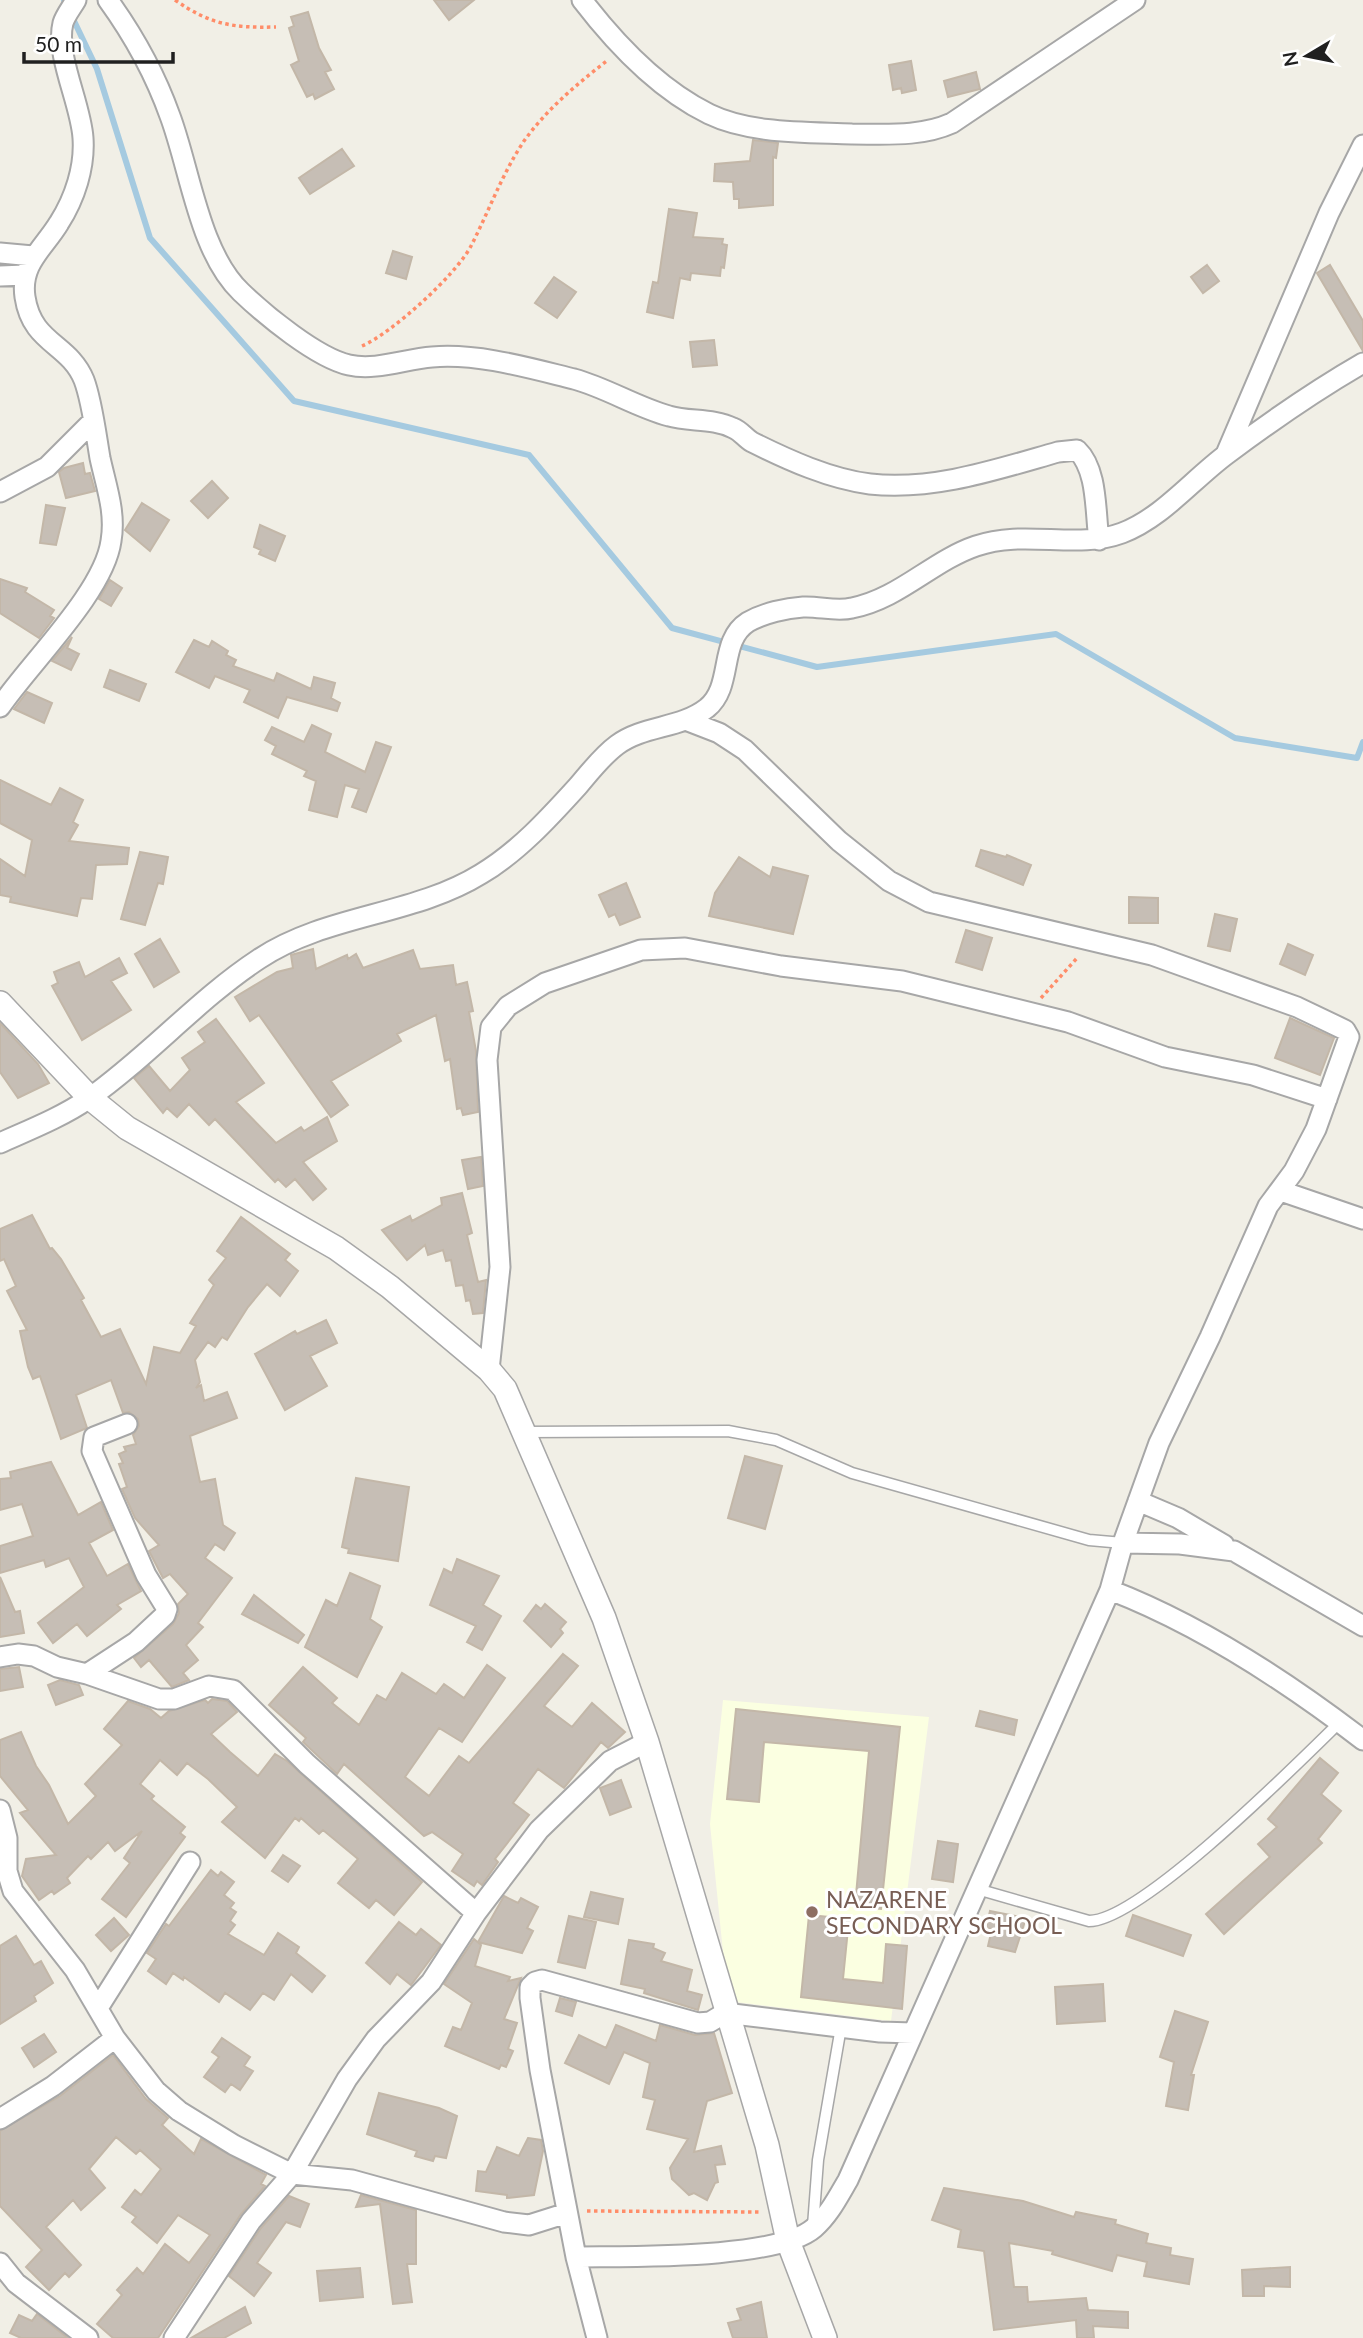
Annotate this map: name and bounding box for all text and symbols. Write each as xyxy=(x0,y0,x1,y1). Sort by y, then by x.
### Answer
scale bar xyxy=(24,21,173,65)
north arrow xyxy=(1272,21,1342,91)
text: 50 m xyxy=(35,31,82,56)
text: N xyxy=(1277,50,1302,68)
place label: NAZARENE SECONDARY SCHOOL xyxy=(826,1885,1062,1939)
marker: NAZARENE SECONDARY SCHOOL xyxy=(804,1904,820,1920)

